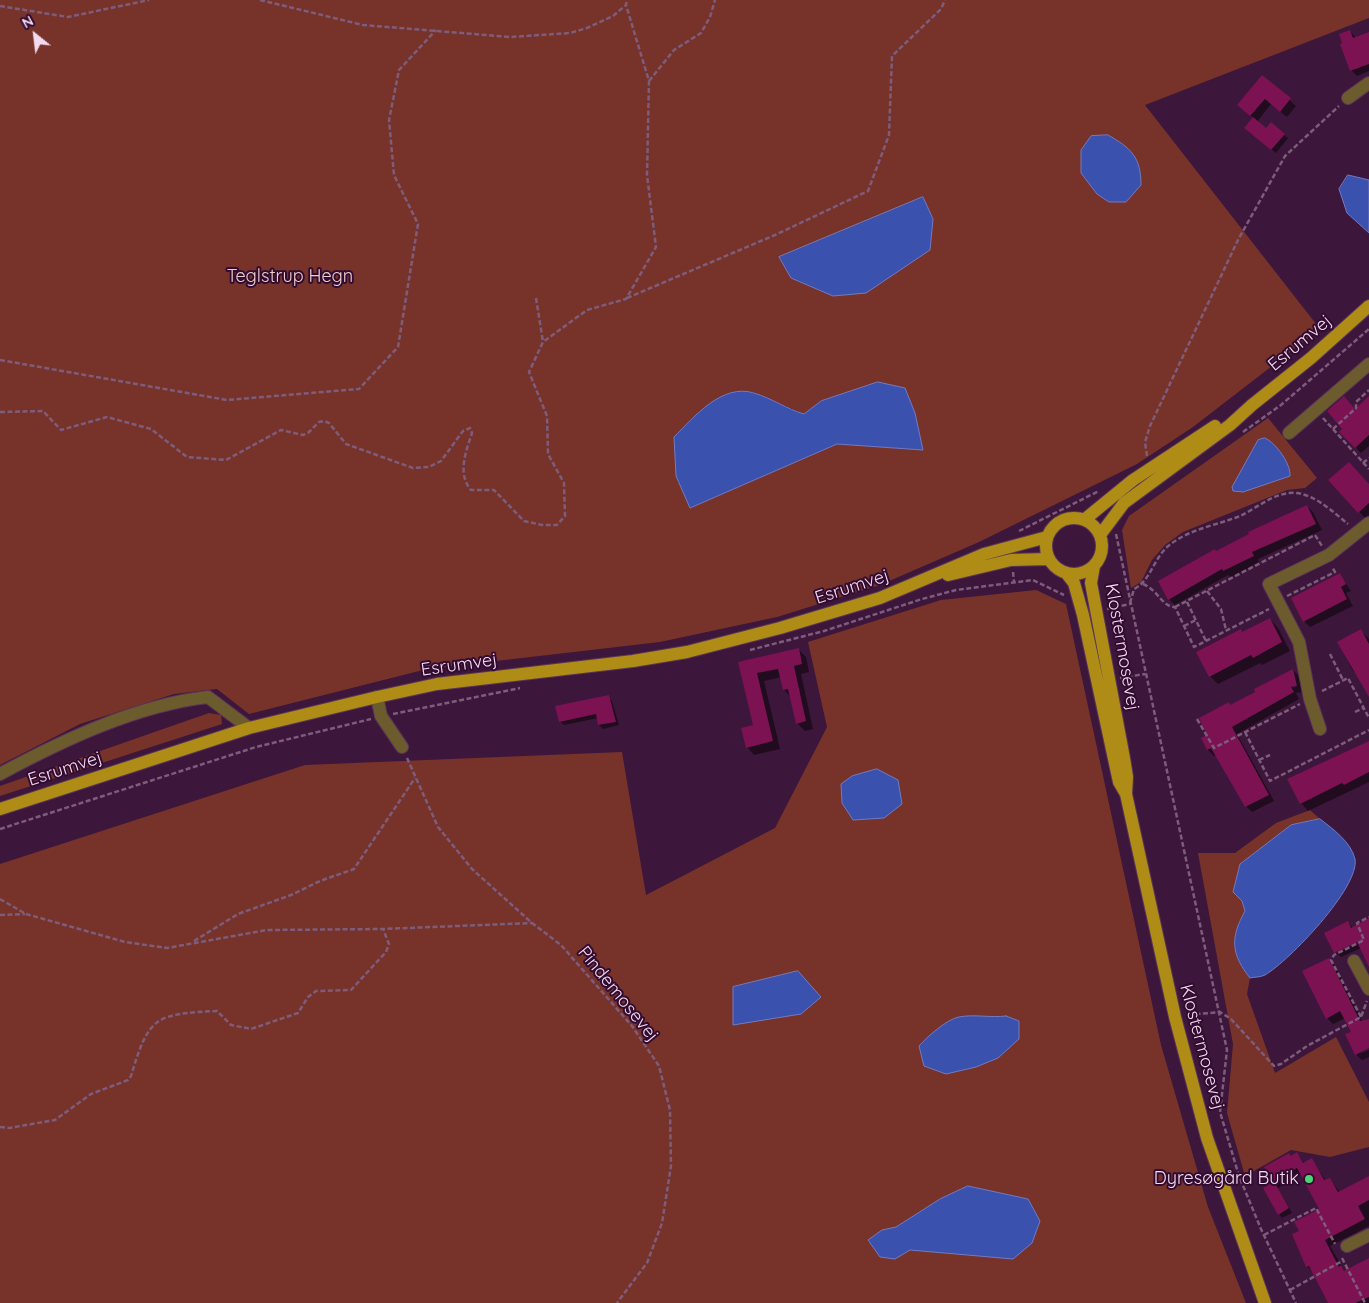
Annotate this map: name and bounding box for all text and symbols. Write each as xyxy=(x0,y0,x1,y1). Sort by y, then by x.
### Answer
north arrow xyxy=(10,10,60,60)
text: N xyxy=(19,12,37,32)
park label: Teglstrup Hegn xyxy=(227,266,353,288)
street label: Esrumvej xyxy=(1264,310,1336,376)
street label: Esrumvej xyxy=(812,565,892,609)
street label: Klostermosevej xyxy=(1100,582,1144,712)
street label: Esrumvej xyxy=(420,649,498,681)
street label: Esrumvej xyxy=(25,747,105,791)
street label: Pindemosevej xyxy=(573,942,663,1046)
street label: Klostermosevej xyxy=(1175,982,1229,1112)
place label: Dyresøgård Butik xyxy=(1154,1168,1299,1190)
marker: Dyresøgård Butik xyxy=(1303,1173,1315,1185)

